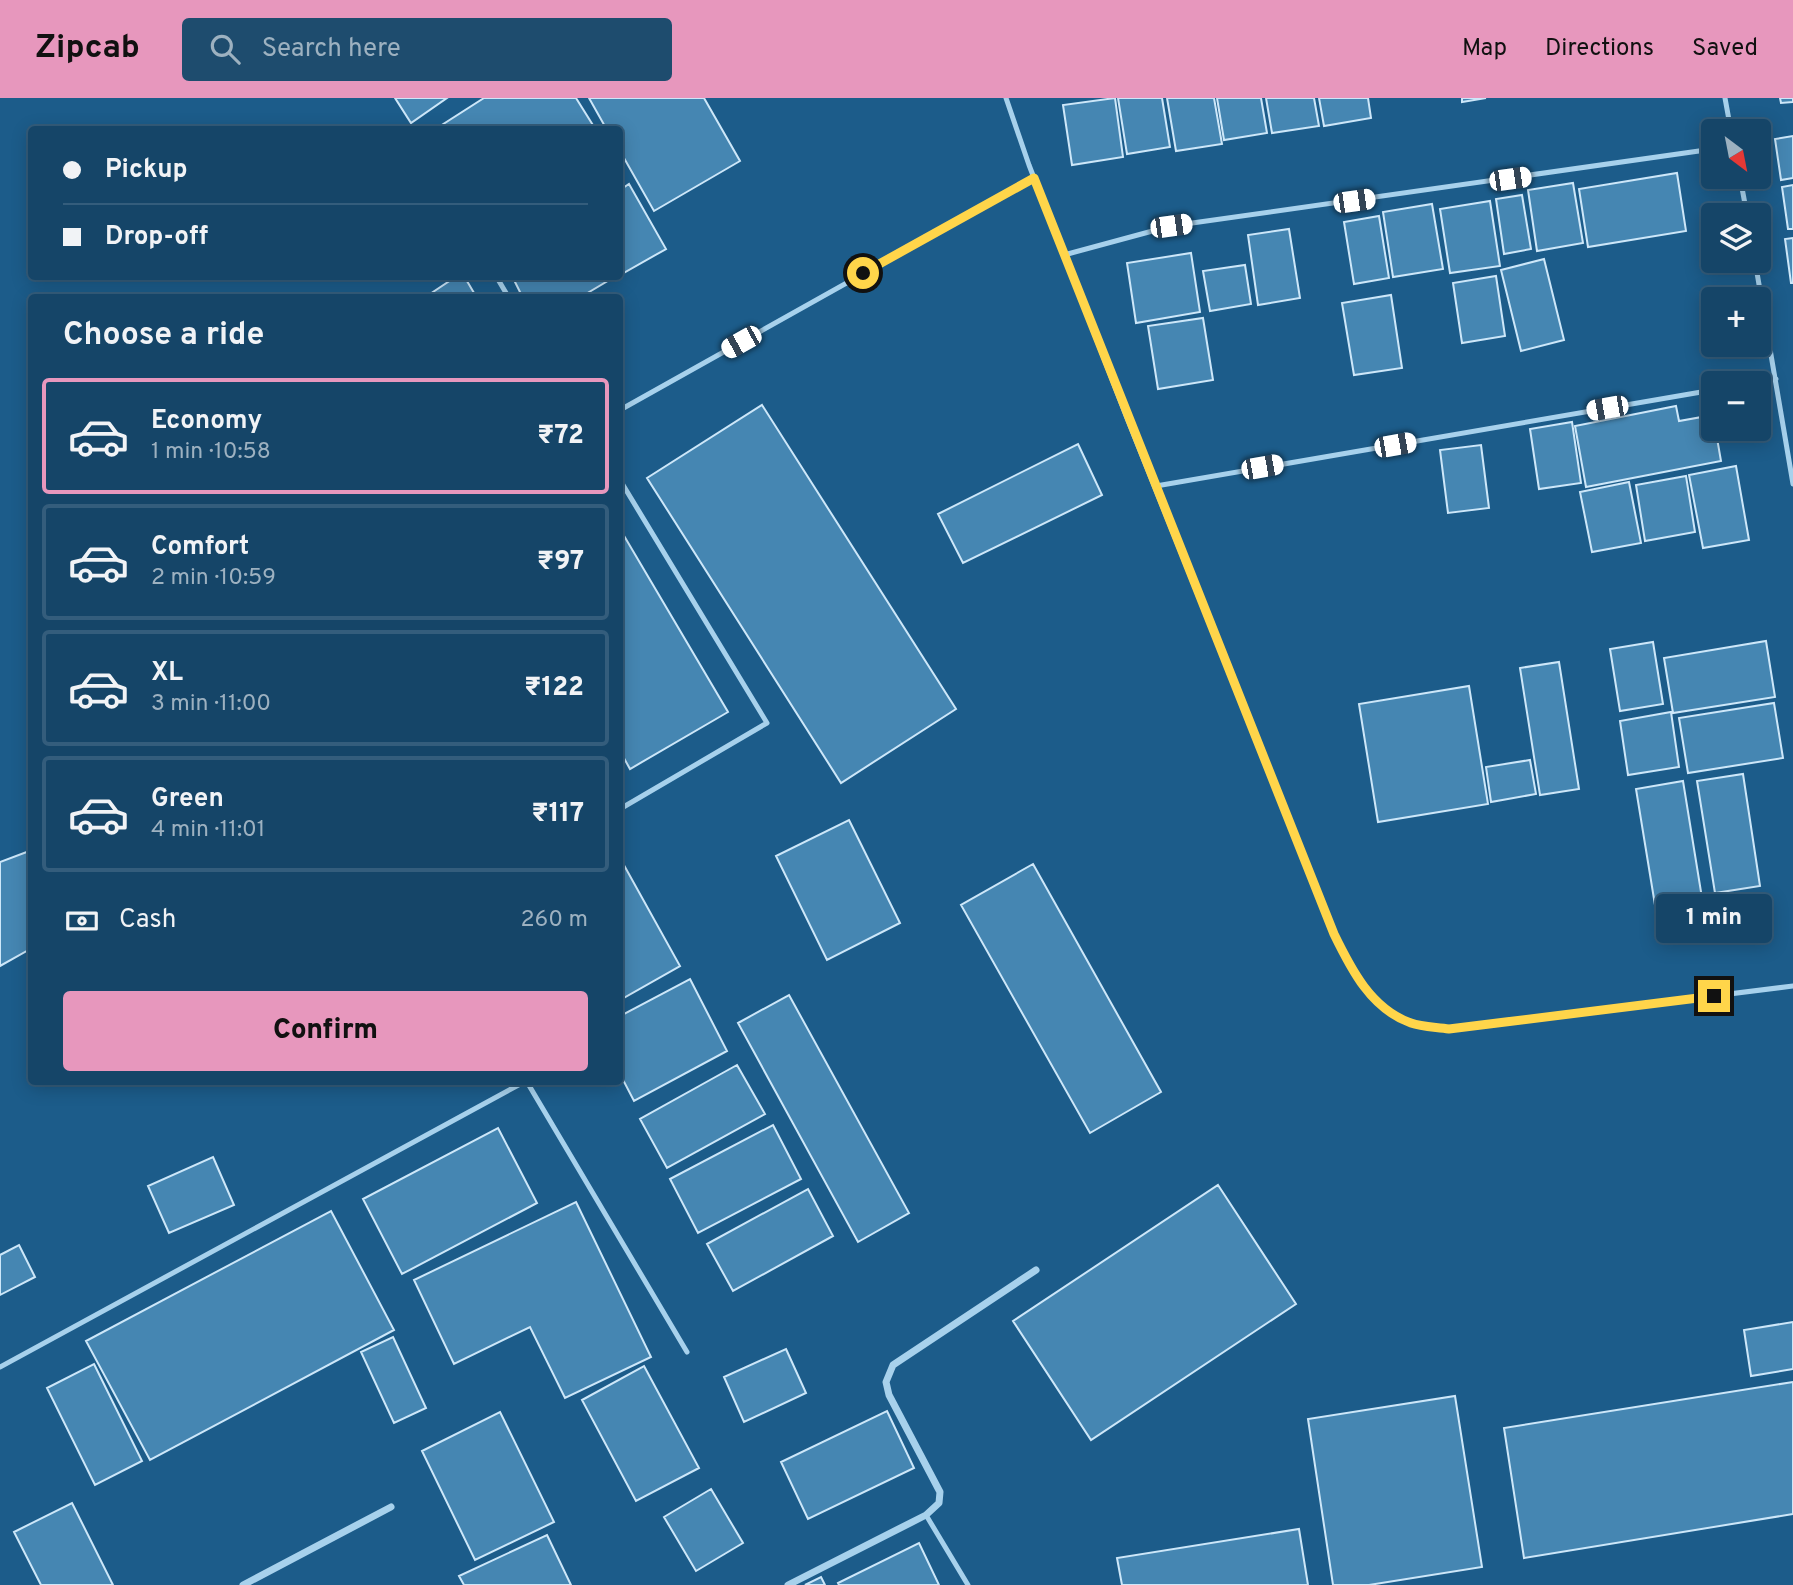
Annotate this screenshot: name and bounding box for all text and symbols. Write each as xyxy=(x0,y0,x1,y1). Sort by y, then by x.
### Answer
search box xyxy=(182,18,672,81)
text: Zipcab xyxy=(35,28,140,70)
icon: search xyxy=(206,30,244,68)
text: Search here xyxy=(262,33,401,66)
text: Map xyxy=(1462,34,1507,64)
text: Directions xyxy=(1545,34,1654,64)
text: Saved xyxy=(1692,34,1758,64)
north arrow xyxy=(1701,119,1771,189)
map controls xyxy=(1701,119,1771,441)
text: Pickup xyxy=(105,154,188,187)
car xyxy=(1488,166,1533,192)
car xyxy=(1332,188,1377,214)
button: layers xyxy=(1701,203,1771,273)
car xyxy=(1149,213,1194,239)
text: Drop-off xyxy=(105,221,208,254)
route start xyxy=(847,257,879,289)
button: + xyxy=(1701,287,1771,357)
text: Choose a ride xyxy=(63,316,264,356)
car xyxy=(718,323,765,361)
button: − xyxy=(1701,371,1771,441)
car xyxy=(1585,394,1630,422)
icon: car xyxy=(67,405,130,468)
text: Economy xyxy=(151,405,262,438)
text: ₹72 xyxy=(537,420,584,453)
car xyxy=(1373,431,1418,459)
text: 1 min · 10:58 xyxy=(151,438,271,467)
car xyxy=(1240,453,1285,481)
icon: car xyxy=(67,531,130,594)
text: Comfort xyxy=(151,531,249,564)
text: ₹97 xyxy=(537,546,584,579)
text: 2 min · 10:59 xyxy=(151,564,276,593)
icon: car xyxy=(67,657,130,720)
text: XL xyxy=(151,657,183,690)
text: ₹122 xyxy=(524,672,584,705)
text: 3 min · 11:00 xyxy=(151,690,271,719)
icon: car xyxy=(67,783,130,846)
text: Green xyxy=(151,783,224,816)
text: ₹117 xyxy=(531,798,584,831)
text: 4 min · 11:01 xyxy=(151,816,265,845)
callout: 1 min xyxy=(1656,894,1772,944)
icon: cash xyxy=(63,902,101,940)
text: Cash xyxy=(119,904,176,937)
text: 1 min xyxy=(1686,904,1742,933)
text: 260 m xyxy=(521,906,588,935)
route end xyxy=(1698,980,1730,1012)
button: Confirm xyxy=(63,991,588,1071)

